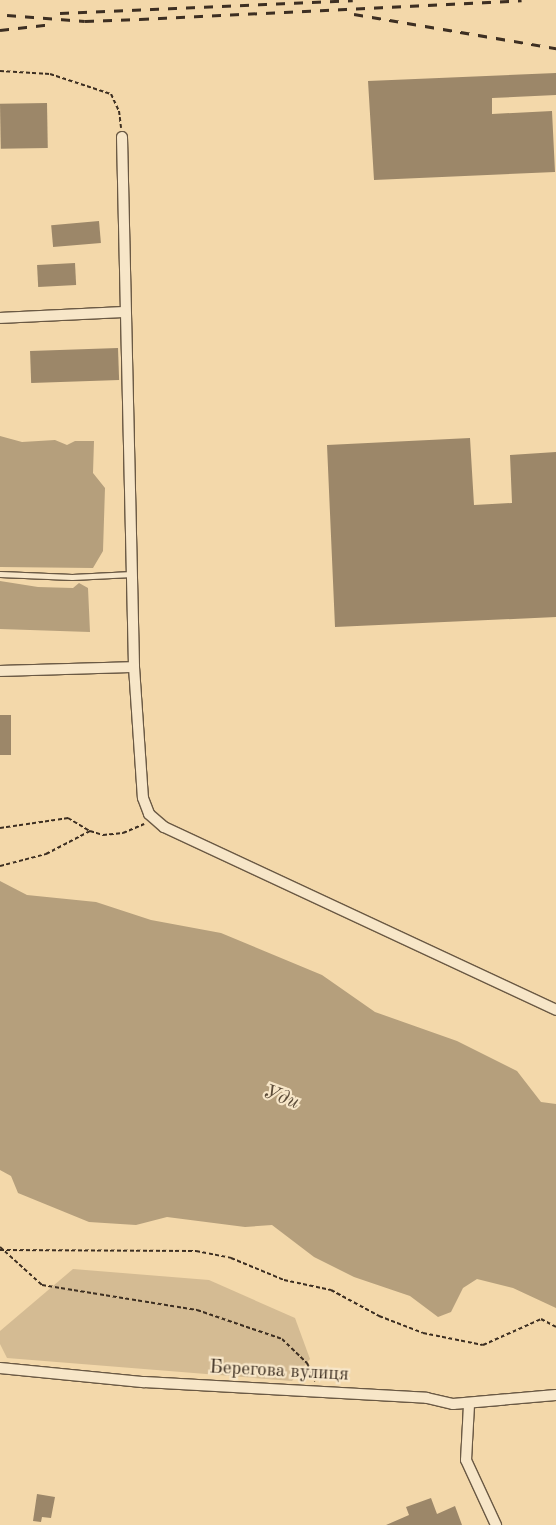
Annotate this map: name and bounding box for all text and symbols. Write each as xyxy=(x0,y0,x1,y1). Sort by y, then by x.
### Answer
water label: Уди xyxy=(260,1080,302,1116)
street label: Берегова вулиця xyxy=(209,1357,349,1387)

